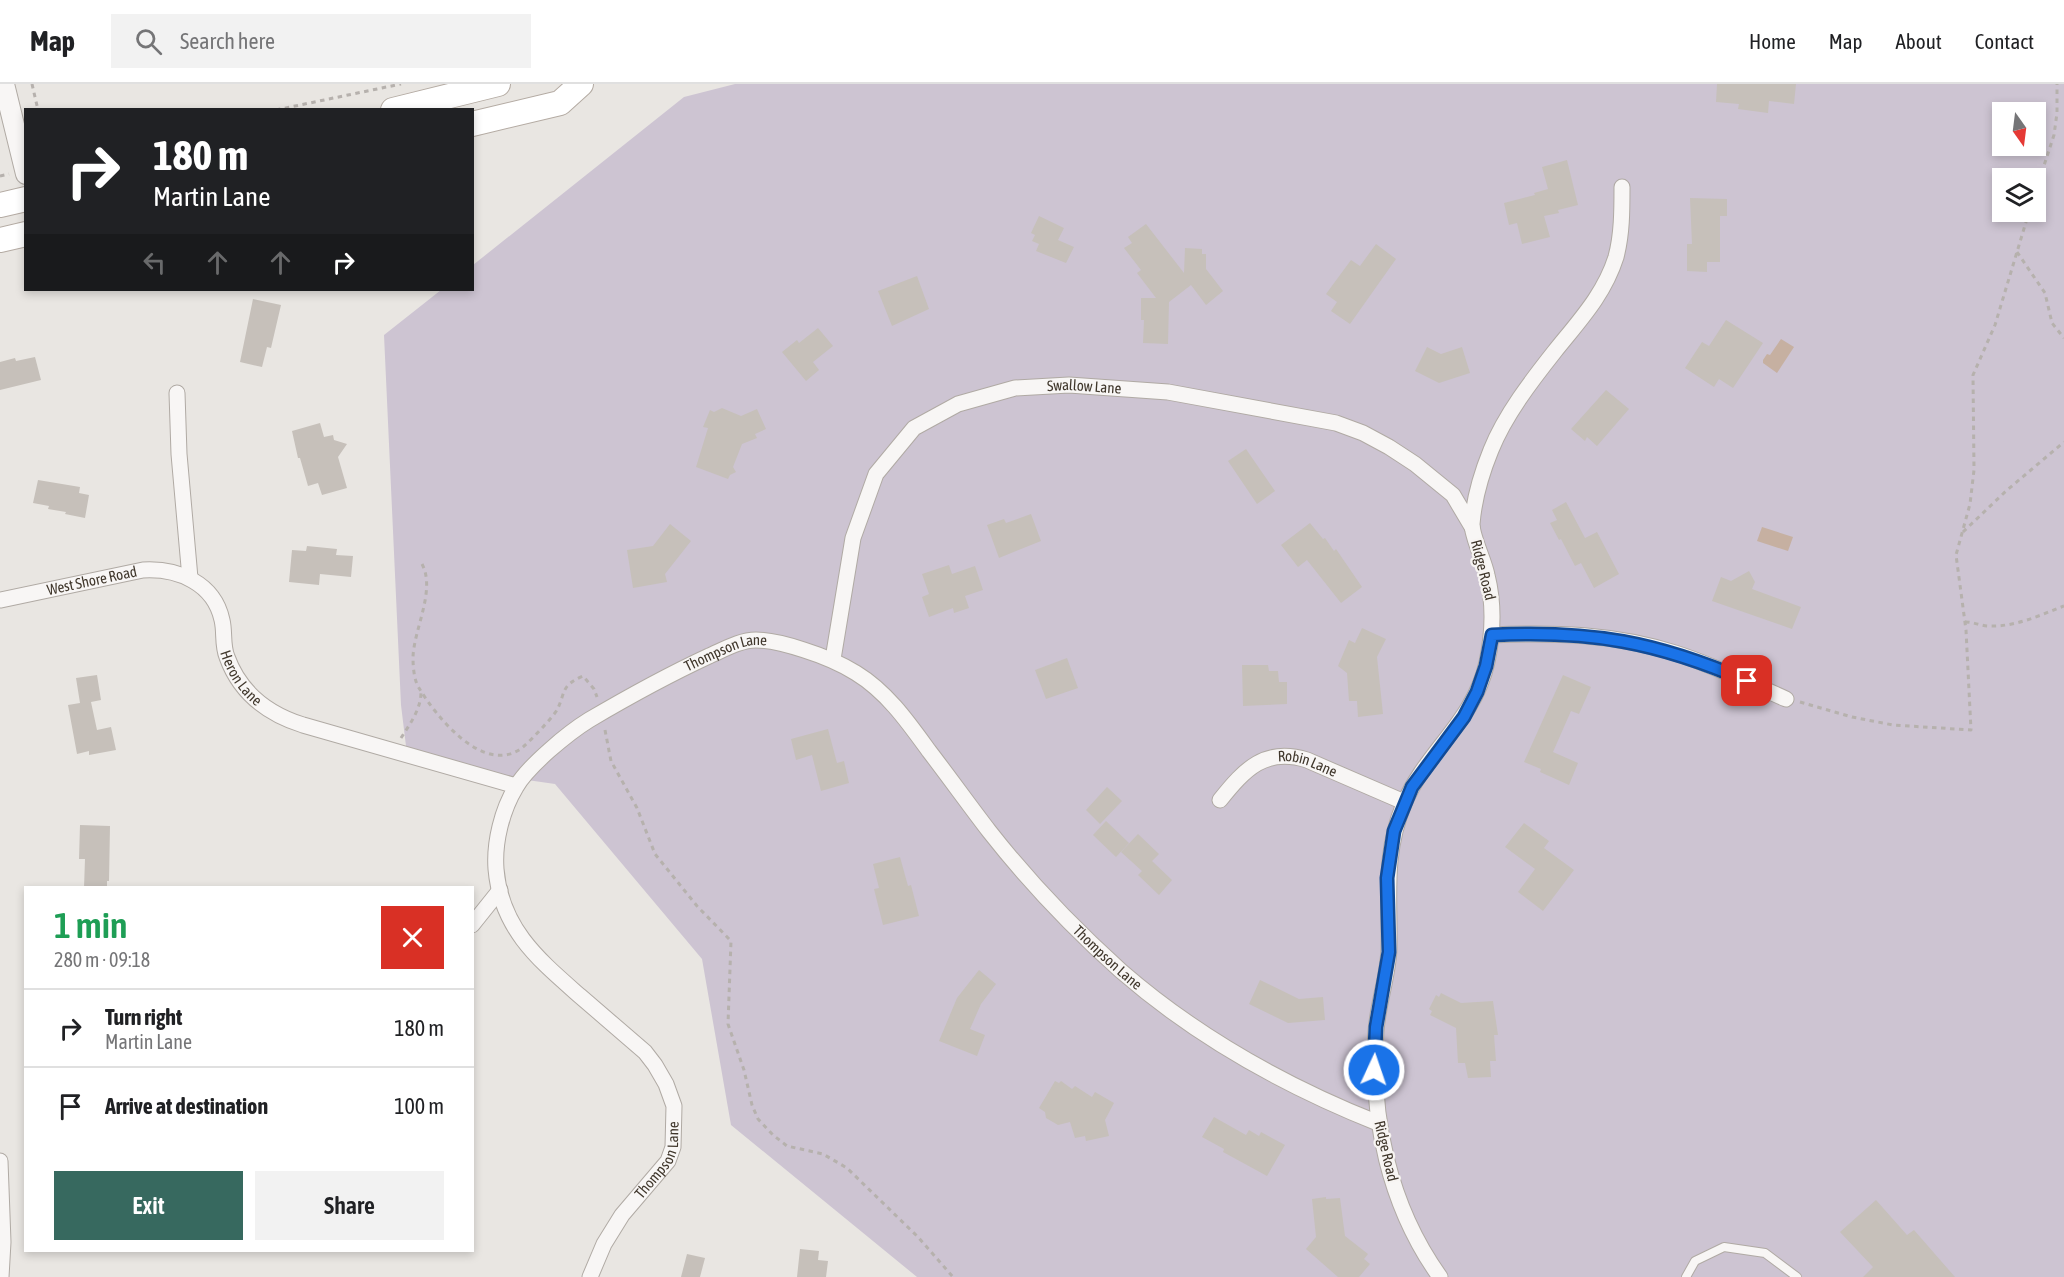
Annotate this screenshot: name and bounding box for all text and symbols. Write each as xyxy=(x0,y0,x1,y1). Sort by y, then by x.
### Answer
search box xyxy=(111,14,531,68)
text: Map xyxy=(30,25,75,57)
icon: search xyxy=(132,25,165,58)
text: Search here xyxy=(180,28,275,54)
text: Home xyxy=(1749,29,1796,53)
text: Map xyxy=(1829,29,1863,53)
text: About xyxy=(1896,29,1942,53)
text: Contact xyxy=(1975,29,2034,53)
north arrow xyxy=(1992,102,2046,156)
map controls xyxy=(1992,102,2046,222)
text: 180 m xyxy=(153,131,248,179)
icon: right xyxy=(54,132,132,210)
button: layers xyxy=(1992,168,2046,222)
text: Martin Lane xyxy=(153,181,270,212)
icon: left xyxy=(138,246,171,279)
icon: ahead xyxy=(201,246,234,279)
icon: ahead xyxy=(264,246,297,279)
icon: right xyxy=(327,246,360,279)
street label: Swallow Lane xyxy=(1047,376,1122,397)
street label: Ridge Road xyxy=(1468,538,1499,602)
street label: West Shore Road xyxy=(45,563,138,598)
street label: Thompson Lane xyxy=(681,631,768,674)
street label: Heron Lane xyxy=(217,648,266,709)
pin xyxy=(1721,655,1772,706)
icon: arrive xyxy=(1730,664,1763,697)
street label: Robin Lane xyxy=(1277,747,1340,780)
text: 1 min xyxy=(54,904,128,946)
button: close xyxy=(381,906,444,969)
street label: Thompson Lane xyxy=(1070,922,1146,993)
text: 280 m · 09:18 xyxy=(54,948,150,971)
text: Turn right xyxy=(105,1004,182,1030)
icon: right xyxy=(54,1012,87,1045)
text: 180 m xyxy=(394,1015,444,1041)
text: Martin Lane xyxy=(105,1030,192,1053)
position arrow xyxy=(1342,1038,1406,1102)
icon: arrive xyxy=(54,1090,87,1123)
text: Arrive at destination xyxy=(105,1093,268,1119)
text: 100 m xyxy=(394,1093,444,1119)
street label: Ridge Road xyxy=(1371,1119,1402,1183)
street label: Thompson Lane xyxy=(631,1121,682,1202)
button: Exit xyxy=(54,1171,243,1240)
button: Share xyxy=(255,1171,444,1240)

